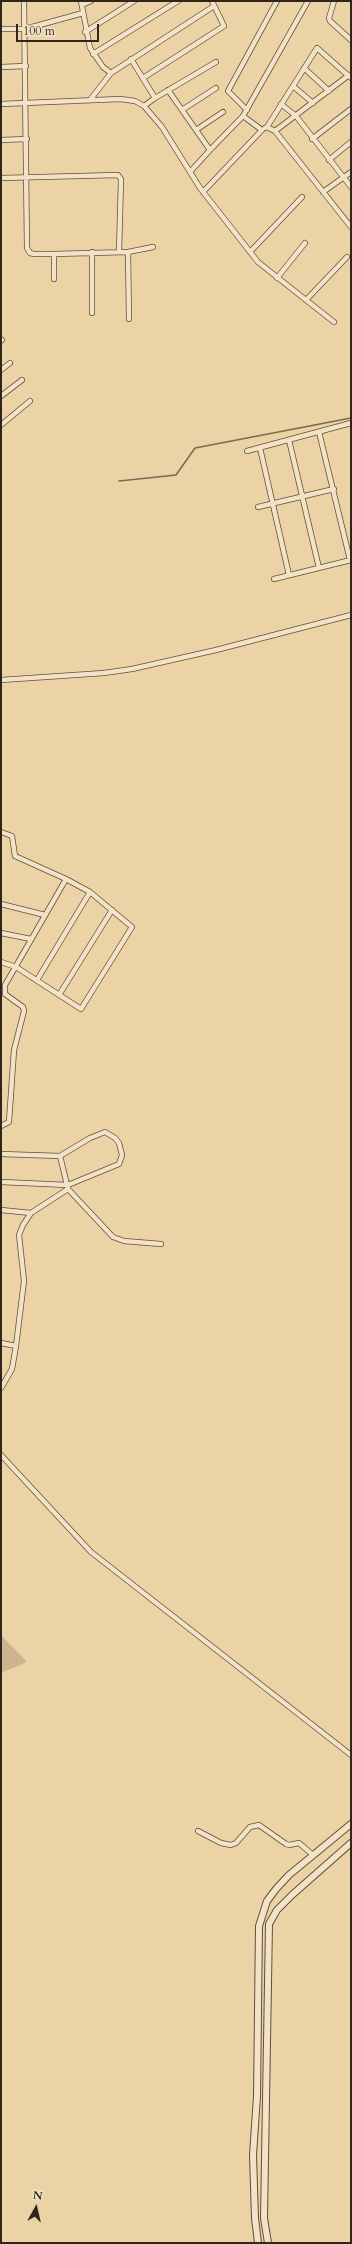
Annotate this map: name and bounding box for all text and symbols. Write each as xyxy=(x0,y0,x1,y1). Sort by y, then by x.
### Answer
scale bar xyxy=(18,16,101,42)
text: 100 m xyxy=(23,23,55,39)
north arrow xyxy=(16,2188,56,2228)
text: N xyxy=(32,2188,44,2204)

